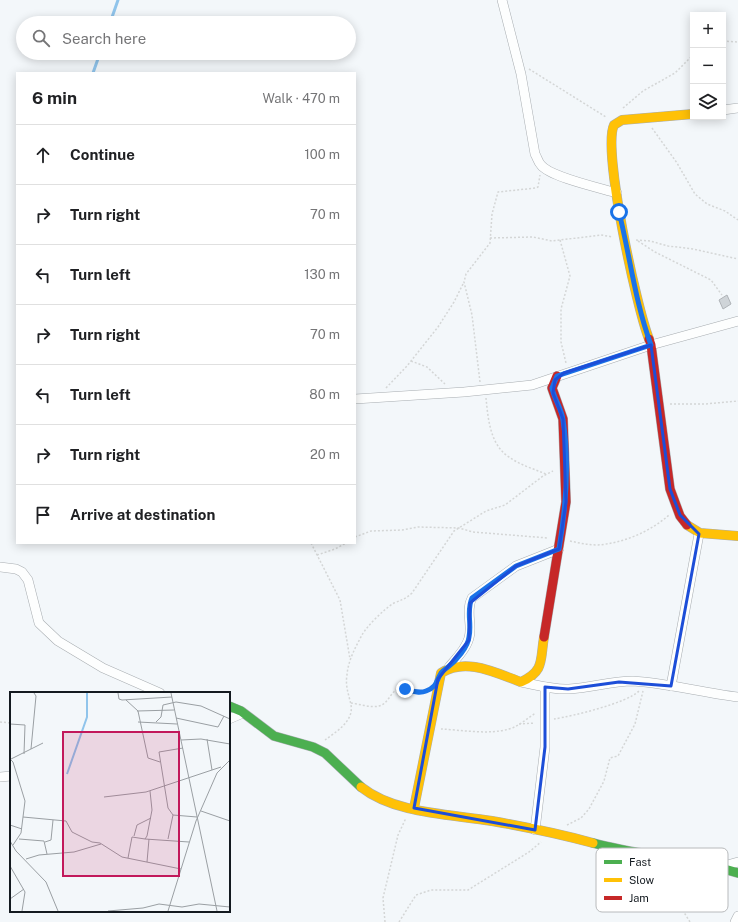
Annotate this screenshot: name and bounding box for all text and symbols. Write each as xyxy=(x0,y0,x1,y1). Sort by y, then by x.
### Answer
map controls xyxy=(690,12,726,120)
button: + xyxy=(690,12,726,48)
search box xyxy=(16,16,356,60)
icon: search xyxy=(30,27,52,49)
text: Search here xyxy=(62,30,146,47)
button: − xyxy=(690,48,726,84)
button: layers xyxy=(690,84,726,120)
text: 6 min xyxy=(32,88,77,108)
text: Walk · 470 m xyxy=(263,91,340,106)
icon: ahead xyxy=(32,144,54,166)
text: Continue xyxy=(70,146,135,163)
text: 100 m xyxy=(304,147,340,162)
route start xyxy=(610,203,628,221)
icon: right xyxy=(32,204,54,226)
text: Turn right xyxy=(70,206,140,223)
text: 70 m xyxy=(310,207,340,222)
icon: left xyxy=(32,264,54,286)
text: Turn left xyxy=(70,266,131,283)
text: 130 m xyxy=(304,267,340,282)
icon: right xyxy=(32,324,54,346)
text: Turn right xyxy=(70,326,140,343)
text: 70 m xyxy=(310,327,340,342)
icon: left xyxy=(32,384,54,406)
text: Turn left xyxy=(70,386,131,403)
text: 80 m xyxy=(309,387,340,402)
icon: right xyxy=(32,444,54,466)
text: Turn right xyxy=(70,446,140,463)
text: 20 m xyxy=(310,447,340,462)
icon: arrive xyxy=(32,504,54,526)
text: Arrive at destination xyxy=(70,506,215,523)
route end xyxy=(396,680,414,698)
inset map xyxy=(10,692,230,912)
legend xyxy=(596,848,728,912)
text: Fast xyxy=(629,856,651,868)
text: Slow xyxy=(629,874,655,886)
text: Jam xyxy=(629,892,649,904)

